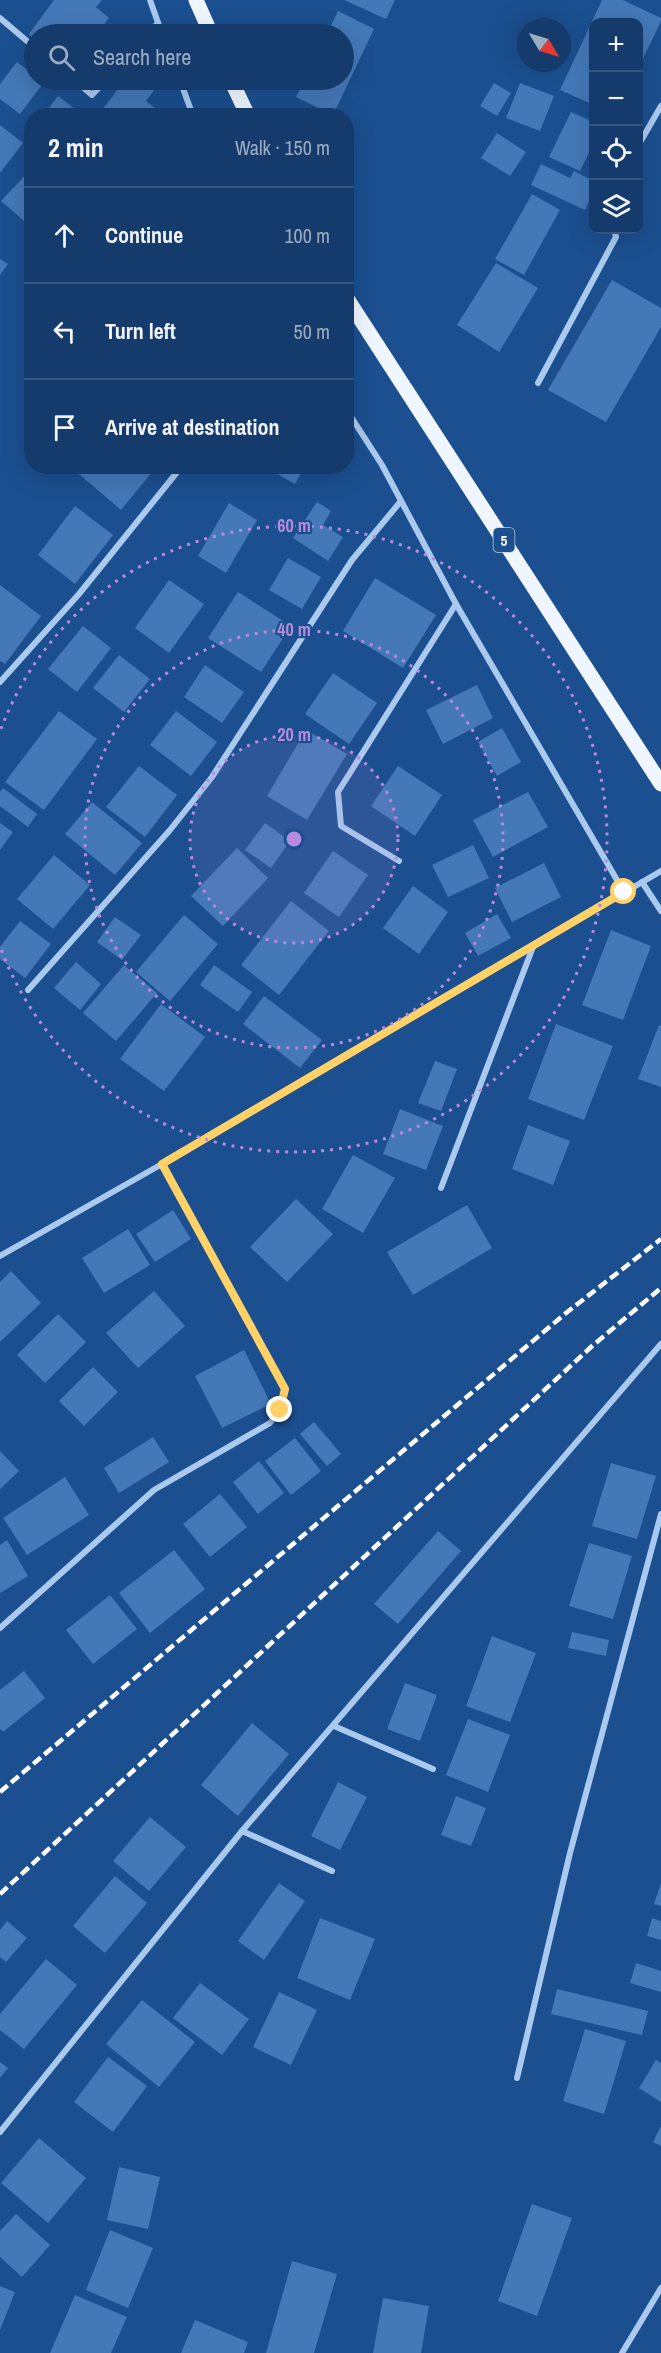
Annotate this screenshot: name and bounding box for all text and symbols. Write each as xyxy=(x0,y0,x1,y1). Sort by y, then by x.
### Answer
north arrow xyxy=(517,18,571,72)
map controls xyxy=(589,18,643,234)
button: + xyxy=(589,18,643,72)
search box xyxy=(24,24,354,90)
icon: search xyxy=(45,41,78,74)
text: Search here xyxy=(93,42,191,72)
button: − xyxy=(589,72,643,126)
button: locate xyxy=(589,126,643,180)
text: 2 min xyxy=(48,130,104,165)
text: Walk · 150 m xyxy=(235,134,330,161)
button: layers xyxy=(589,180,643,234)
icon: ahead xyxy=(48,219,81,252)
text: Continue xyxy=(105,220,183,250)
text: 100 m xyxy=(284,222,330,249)
icon: left xyxy=(48,315,81,348)
text: Turn left xyxy=(105,316,176,346)
text: 50 m xyxy=(294,318,330,345)
icon: arrive xyxy=(48,411,81,444)
text: Arrive at destination xyxy=(105,412,279,442)
text: 60 m xyxy=(277,513,311,538)
road number: 5 xyxy=(494,528,514,552)
text: 40 m xyxy=(277,617,311,642)
text: 20 m xyxy=(277,722,311,747)
centre of rings xyxy=(284,829,304,849)
route start xyxy=(610,878,636,904)
route end xyxy=(266,1396,292,1422)

